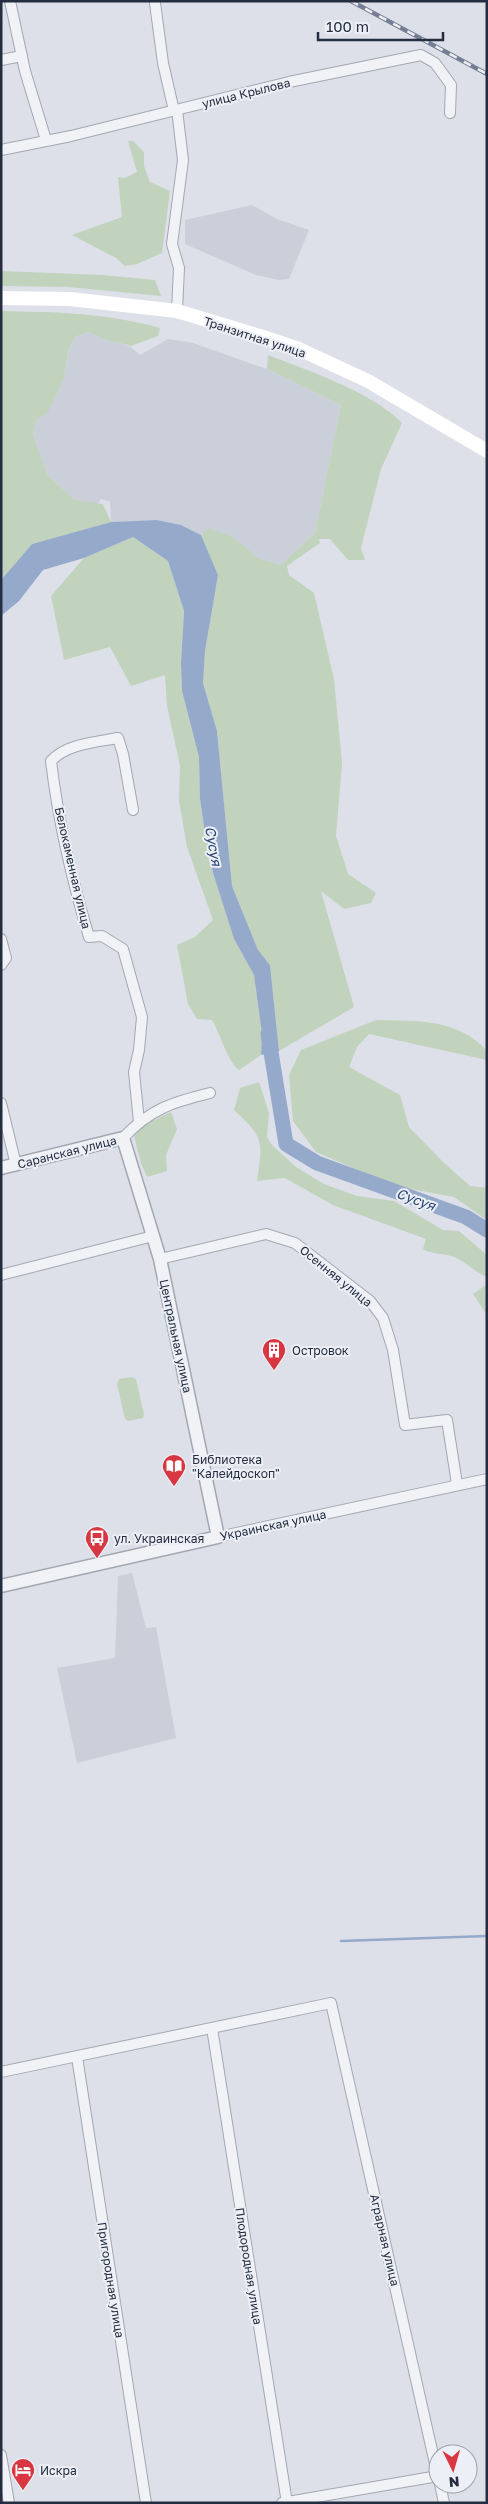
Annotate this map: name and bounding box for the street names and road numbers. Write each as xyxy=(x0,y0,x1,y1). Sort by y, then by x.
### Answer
street label: улица Крылова xyxy=(200,75,292,111)
street label: Транзитная улица xyxy=(202,313,308,361)
street label: Белокаменная улица xyxy=(52,806,94,930)
street label: Саранская улица xyxy=(16,1132,118,1172)
street label: Осенняя улица xyxy=(297,1242,375,1310)
street label: Центральная улица xyxy=(157,1278,195,1394)
street label: Украинская улица xyxy=(218,1506,328,1544)
street label: Аграрная улица xyxy=(367,2192,403,2288)
street label: Плодородная улица xyxy=(232,2206,266,2326)
street label: Пригородная улица xyxy=(94,2221,128,2339)

